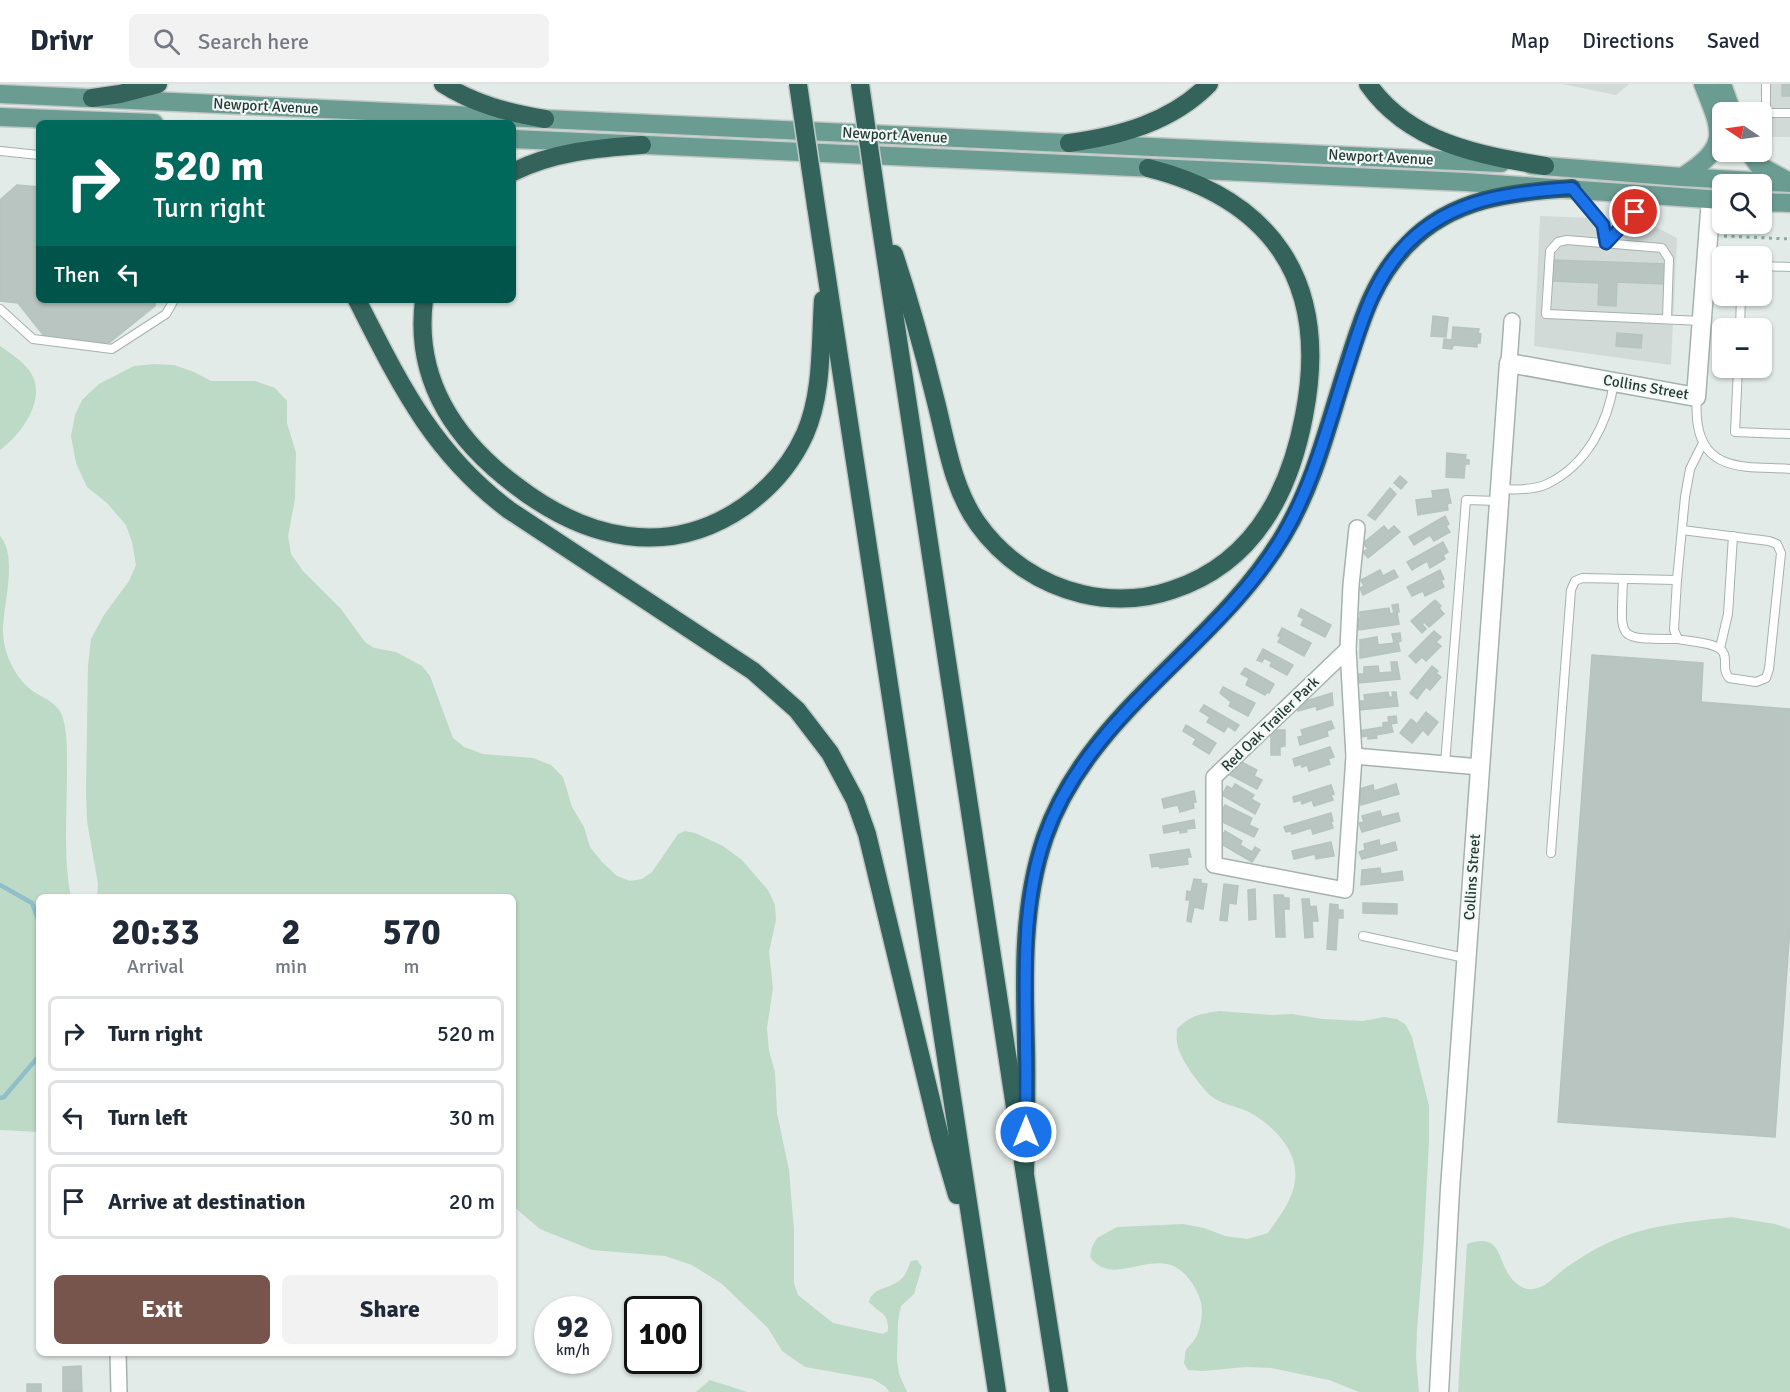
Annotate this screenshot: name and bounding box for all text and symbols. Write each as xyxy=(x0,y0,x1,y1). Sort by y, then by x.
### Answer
search box xyxy=(129,14,549,68)
text: Drivr xyxy=(30,24,93,58)
icon: search xyxy=(150,25,183,58)
text: Search here xyxy=(198,28,309,55)
text: Map xyxy=(1511,28,1549,54)
text: Directions xyxy=(1582,28,1674,54)
text: Saved xyxy=(1707,28,1760,54)
street label: Newport Avenue xyxy=(213,94,319,118)
north arrow xyxy=(1712,102,1772,162)
map controls xyxy=(1712,102,1772,378)
street label: Newport Avenue xyxy=(842,123,948,147)
text: 520 m xyxy=(153,141,264,192)
icon: right xyxy=(54,144,132,222)
street label: Newport Avenue xyxy=(1328,145,1434,169)
button: search xyxy=(1712,174,1772,234)
pin xyxy=(1609,186,1660,237)
text: Turn right xyxy=(153,192,266,225)
icon: arrive xyxy=(1618,195,1651,228)
button: + xyxy=(1712,246,1772,306)
icon: left xyxy=(112,258,145,291)
text: Then xyxy=(54,261,100,288)
button: − xyxy=(1712,318,1772,378)
street label: Collins Street xyxy=(1602,371,1690,403)
street label: Red Oak Trailer Park xyxy=(1217,672,1323,775)
street label: Collins Street xyxy=(1460,833,1484,921)
text: 20:33 xyxy=(111,910,200,955)
text: 2 xyxy=(281,910,301,955)
text: 570 xyxy=(382,910,441,955)
text: Arrival xyxy=(127,954,184,979)
text: min xyxy=(275,954,307,979)
text: m xyxy=(404,954,420,979)
icon: right xyxy=(57,1017,90,1050)
text: Turn right xyxy=(108,1020,203,1047)
text: 520 m xyxy=(437,1020,495,1047)
position arrow xyxy=(994,1100,1058,1164)
icon: left xyxy=(57,1101,90,1134)
text: Turn left xyxy=(108,1104,188,1131)
text: 30 m xyxy=(449,1104,495,1131)
icon: arrive xyxy=(57,1185,90,1218)
text: Arrive at destination xyxy=(108,1188,305,1215)
text: 20 m xyxy=(449,1188,495,1215)
button: Exit xyxy=(54,1275,270,1344)
button: Share xyxy=(282,1275,498,1344)
speed limit sign: 100 xyxy=(624,1296,702,1374)
text: 92 xyxy=(557,1309,589,1346)
text: km/h xyxy=(556,1341,590,1359)

